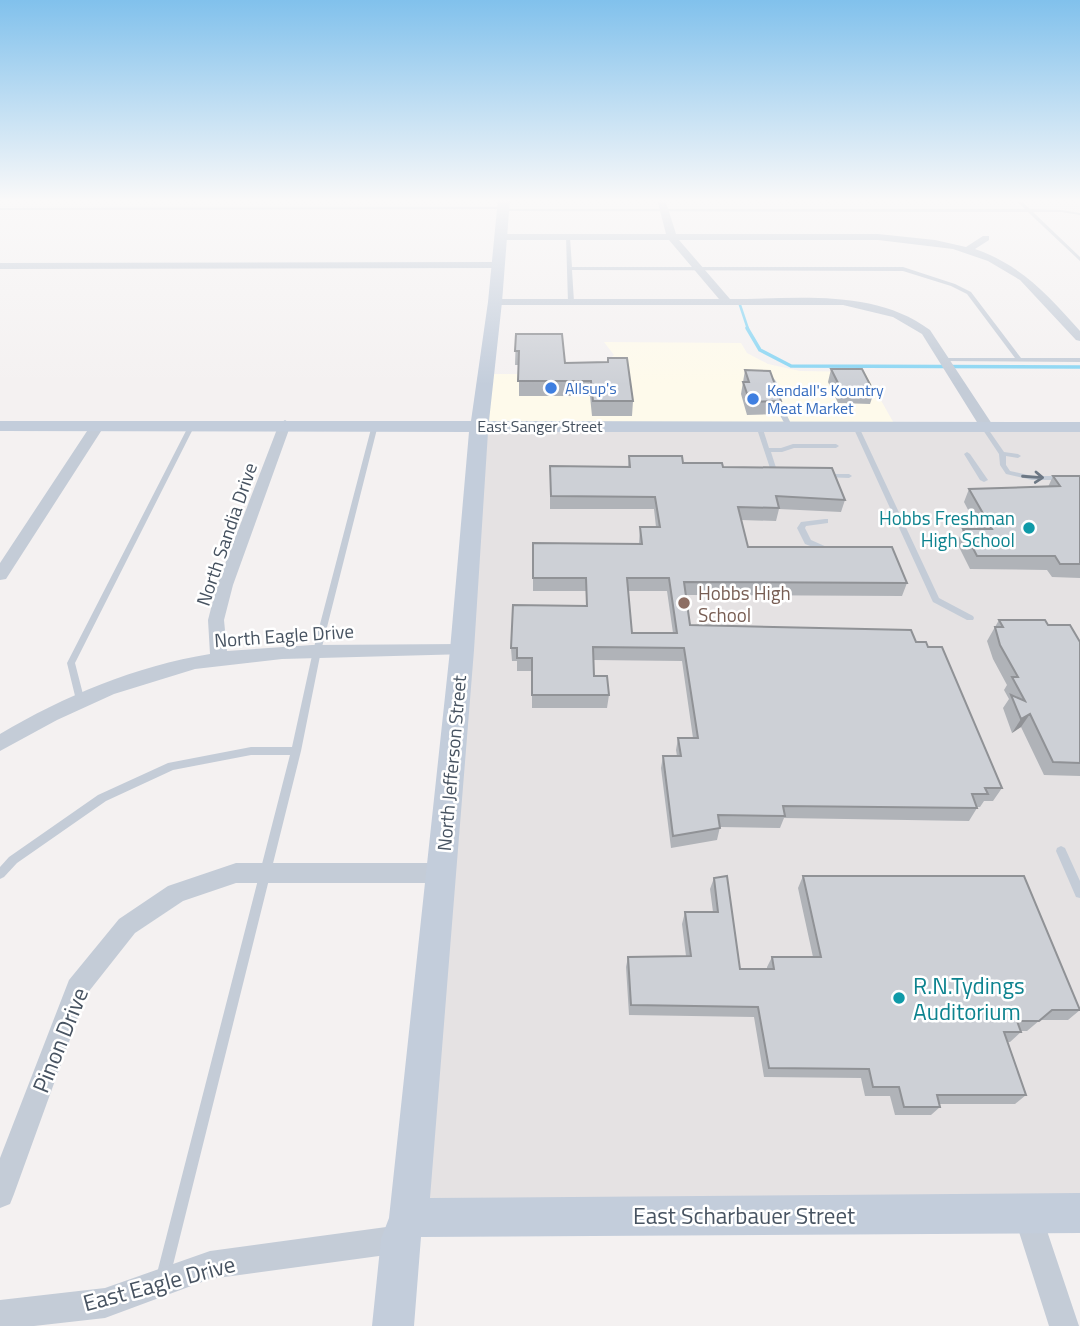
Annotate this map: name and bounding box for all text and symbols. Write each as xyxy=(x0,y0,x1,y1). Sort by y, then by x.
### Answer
place label: Allsup's xyxy=(565,376,617,400)
place label: Kendall's Kountry Meat Market xyxy=(767,378,884,420)
marker: Allsup's xyxy=(543,380,559,396)
marker: Kendall's Kountry Meat Market xyxy=(745,391,761,407)
street label: East Sanger Street xyxy=(477,414,603,438)
street label: North Sandia Drive xyxy=(188,458,264,610)
one-way arrow xyxy=(1021,471,1044,484)
place label: Hobbs Freshman High School xyxy=(879,503,1015,554)
marker: Hobbs Freshman High School xyxy=(1021,520,1037,536)
place label: Hobbs High School xyxy=(698,578,791,629)
marker: Hobbs High School xyxy=(676,595,692,611)
street label: North Eagle Drive xyxy=(213,616,355,654)
street label: North Jefferson Street xyxy=(429,674,473,852)
place label: R.N.Tydings Auditorium xyxy=(913,968,1025,1029)
street label: Pinon Drive xyxy=(23,982,97,1098)
marker: R.N.Tydings Auditorium xyxy=(891,990,907,1006)
street label: East Scharbauer Street xyxy=(633,1198,855,1233)
street label: East Eagle Drive xyxy=(79,1246,239,1320)

